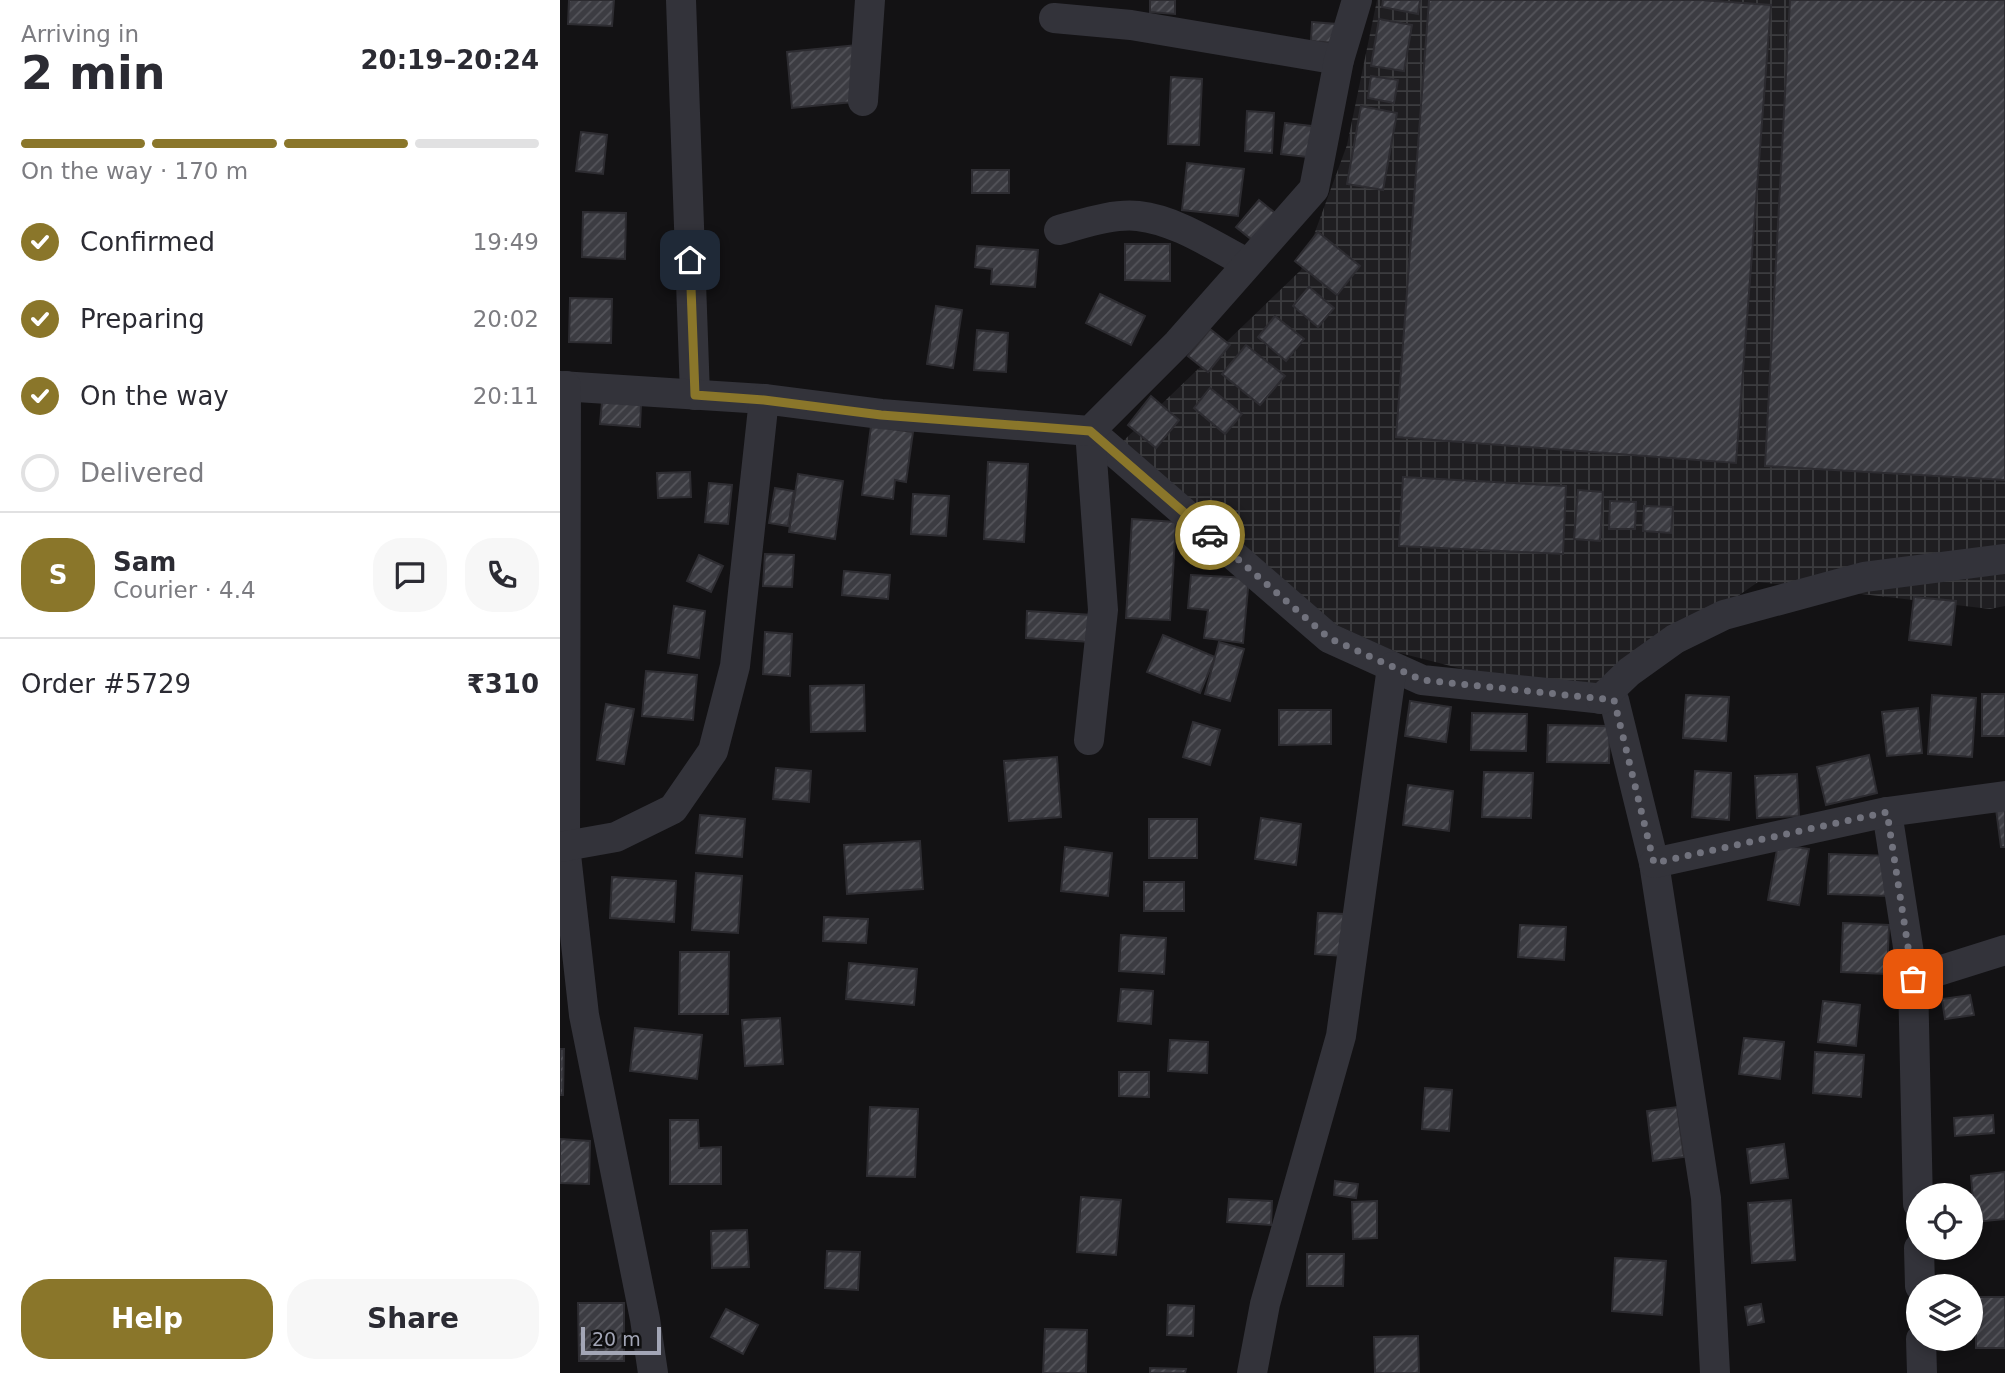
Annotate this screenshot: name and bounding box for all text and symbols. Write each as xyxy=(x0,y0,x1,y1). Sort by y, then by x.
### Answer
text: Arriving in xyxy=(21,21,139,47)
text: 20:19–20:24 xyxy=(360,45,539,75)
text: 2 min xyxy=(21,46,165,100)
text: On the way · 170 m xyxy=(21,158,248,184)
icon: check xyxy=(21,223,59,261)
text: Confirmed xyxy=(80,227,215,257)
text: 19:49 xyxy=(473,229,539,255)
pin xyxy=(660,230,720,290)
icon: home xyxy=(671,241,709,279)
icon: check xyxy=(21,300,59,338)
text: Preparing xyxy=(80,304,205,334)
text: 20:02 xyxy=(473,306,539,332)
icon: check xyxy=(21,377,59,415)
text: On the way xyxy=(80,381,229,411)
text: 20:11 xyxy=(473,383,539,409)
text: Delivered xyxy=(80,458,204,488)
courier xyxy=(1175,500,1245,570)
icon: car xyxy=(1191,516,1229,554)
button: chat xyxy=(373,538,447,612)
button: phone xyxy=(465,538,539,612)
text: Sam xyxy=(113,547,176,577)
text: S xyxy=(49,560,67,590)
text: Courier · 4.4 xyxy=(113,577,256,603)
text: Order #5729 xyxy=(21,669,191,699)
text: ₹310 xyxy=(467,669,539,699)
pin xyxy=(1883,949,1943,1009)
icon: bag xyxy=(1894,960,1932,998)
map controls xyxy=(1906,1183,1983,1351)
button: locate xyxy=(1906,1183,1983,1260)
button: layers xyxy=(1906,1274,1983,1351)
button: Help xyxy=(21,1279,273,1359)
button: Share xyxy=(287,1279,539,1359)
scale bar xyxy=(581,1324,662,1356)
text: 20 m xyxy=(592,1328,641,1350)

